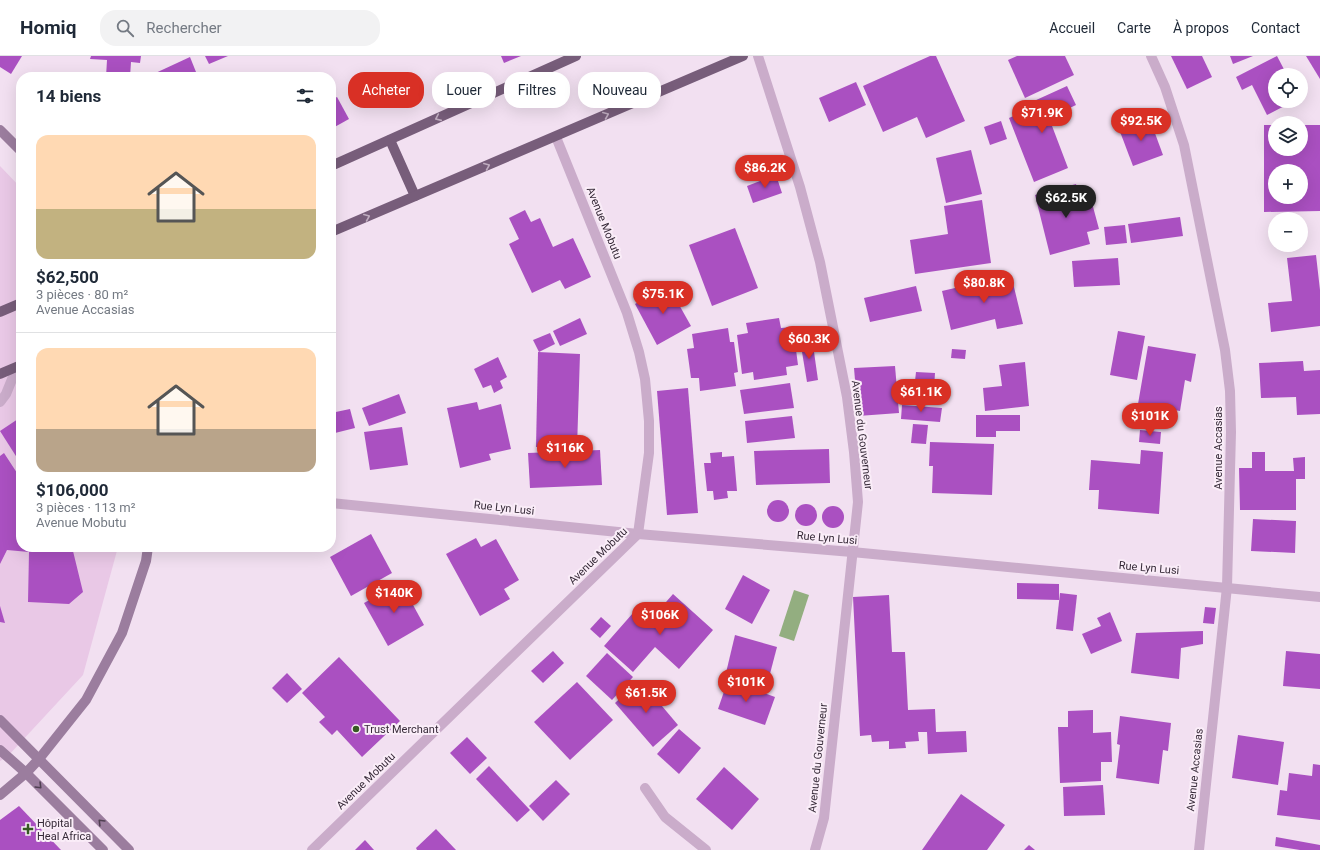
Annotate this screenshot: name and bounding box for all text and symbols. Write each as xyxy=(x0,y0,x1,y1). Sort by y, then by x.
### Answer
search box xyxy=(100,10,380,46)
text: Homiq xyxy=(20,16,76,39)
icon: search xyxy=(114,17,136,39)
text: Rechercher xyxy=(146,19,222,37)
text: Accueil xyxy=(1049,20,1095,36)
text: Carte xyxy=(1117,20,1151,36)
text: À propos xyxy=(1173,20,1229,36)
text: Contact xyxy=(1251,20,1300,36)
map controls xyxy=(1268,68,1308,252)
button: locate xyxy=(1268,68,1308,108)
chip: Acheter xyxy=(348,72,424,108)
chip: Louer xyxy=(432,72,496,108)
chip: Filtres xyxy=(504,72,570,108)
chip: Nouveau xyxy=(578,72,661,108)
icon: filters xyxy=(294,85,316,107)
text: 14 biens xyxy=(36,86,101,106)
pin: $71.9K xyxy=(1009,100,1075,134)
text: $71.9K xyxy=(1021,105,1063,120)
pin: $92.5K xyxy=(1108,108,1174,142)
one-way arrow xyxy=(602,112,610,120)
one-way arrow xyxy=(435,113,443,121)
text: $92.5K xyxy=(1120,113,1162,128)
button: layers xyxy=(1268,116,1308,156)
pin: $86.2K xyxy=(732,155,798,189)
text: $86.2K xyxy=(744,160,786,175)
icon: home xyxy=(140,161,212,233)
one-way arrow xyxy=(482,163,490,171)
button: + xyxy=(1268,164,1308,204)
street label: Avenue Mobutu xyxy=(584,185,624,261)
pin: $62.5K xyxy=(1033,185,1099,219)
text: $62.5K xyxy=(1045,190,1087,205)
button: − xyxy=(1268,212,1308,252)
one-way arrow xyxy=(363,213,370,221)
text: $62,500 xyxy=(36,267,99,287)
pin: $80.8K xyxy=(951,270,1017,304)
text: $80.8K xyxy=(963,275,1005,290)
pin: $75.1K xyxy=(630,281,696,315)
text: $75.1K xyxy=(642,286,684,301)
text: 3 pièces · 80 m² xyxy=(36,287,128,302)
text: Avenue Accasias xyxy=(36,302,135,317)
pin: $60.3K xyxy=(776,326,842,360)
text: $60.3K xyxy=(788,331,830,346)
icon: home xyxy=(140,374,212,446)
pin: $61.1K xyxy=(888,379,954,413)
street label: Avenue du Gouverneur xyxy=(849,380,875,491)
text: $61.1K xyxy=(900,384,942,399)
pin: $101K xyxy=(1122,403,1178,437)
street label: Avenue Accasias xyxy=(1212,406,1225,490)
text: $101K xyxy=(1131,408,1169,423)
pin: $116K xyxy=(537,435,593,469)
text: $116K xyxy=(546,440,584,455)
text: $106,000 xyxy=(36,480,108,500)
street label: Rue Lyn Lusi xyxy=(473,498,535,518)
text: 3 pièces · 113 m² xyxy=(36,500,135,515)
text: Avenue Mobutu xyxy=(36,515,126,530)
street label: Avenue Mobutu xyxy=(566,525,630,587)
street label: Rue Lyn Lusi xyxy=(796,529,858,547)
street label: Rue Lyn Lusi xyxy=(1118,559,1180,577)
pin: $140K xyxy=(366,580,422,614)
text: $140K xyxy=(375,585,413,600)
pin: $106K xyxy=(632,602,688,636)
text: $106K xyxy=(641,607,679,622)
pin: $101K xyxy=(718,669,774,703)
text: $101K xyxy=(727,674,765,689)
pin: $61.5K xyxy=(613,680,679,714)
text: $61.5K xyxy=(625,685,667,700)
street label: Avenue du Gouverneur xyxy=(806,702,830,813)
place label: Trust Merchant xyxy=(364,723,439,736)
marker: Trust Merchant xyxy=(351,724,361,734)
street label: Avenue Accasias xyxy=(1184,728,1206,812)
street label: Avenue Mobutu xyxy=(334,750,398,812)
one-way arrow xyxy=(34,781,42,789)
place label: Hôpital Heal Africa xyxy=(37,817,91,843)
one-way arrow xyxy=(99,819,106,827)
marker: Hôpital Heal Africa xyxy=(22,823,34,835)

